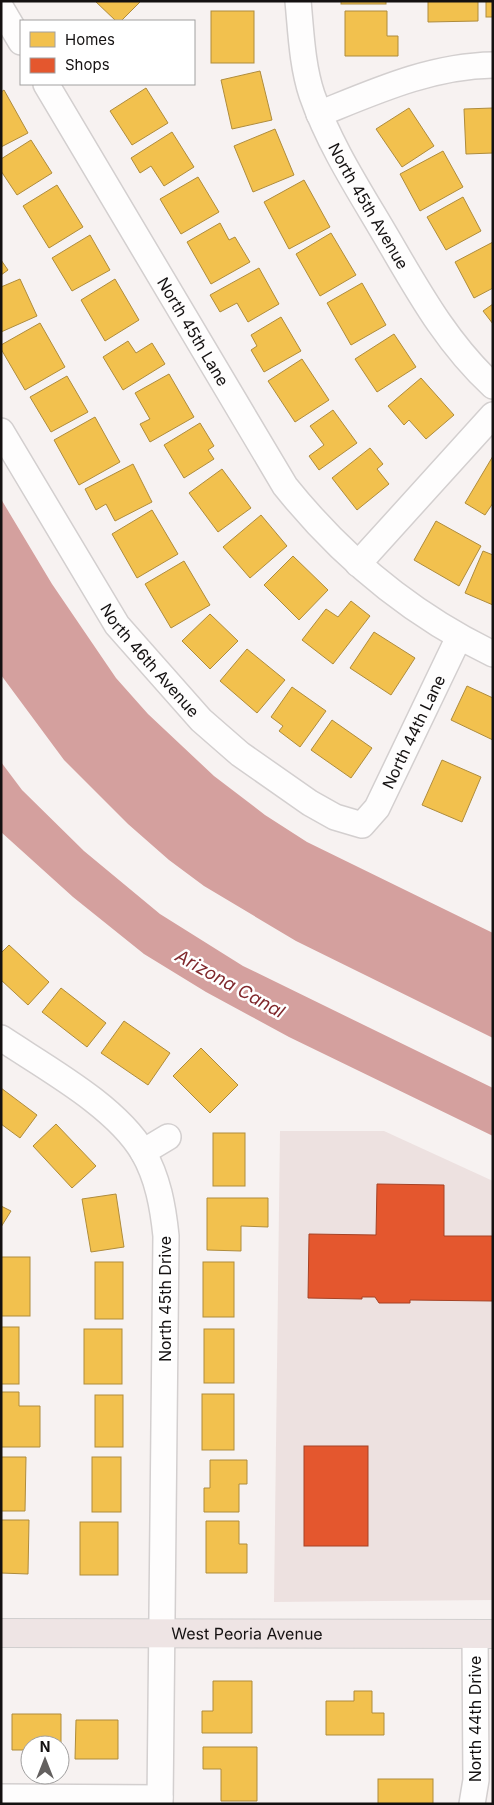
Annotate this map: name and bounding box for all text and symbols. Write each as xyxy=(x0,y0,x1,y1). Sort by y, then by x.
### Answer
legend xyxy=(20,20,195,85)
text: Homes xyxy=(65,30,115,49)
text: Shops xyxy=(65,55,110,74)
street label: North 45th Avenue xyxy=(324,139,413,273)
street label: North 45th Lane xyxy=(153,273,233,390)
street label: North 46th Avenue xyxy=(96,600,204,721)
street label: North 44th Lane xyxy=(378,672,449,792)
water label: Arizona Canal xyxy=(171,944,289,1022)
street label: North 45th Drive xyxy=(155,1236,175,1362)
street label: West Peoria Avenue xyxy=(171,1623,323,1644)
street label: North 44th Drive xyxy=(465,1656,485,1782)
north arrow xyxy=(20,1735,70,1785)
text: N xyxy=(40,1738,50,1755)

